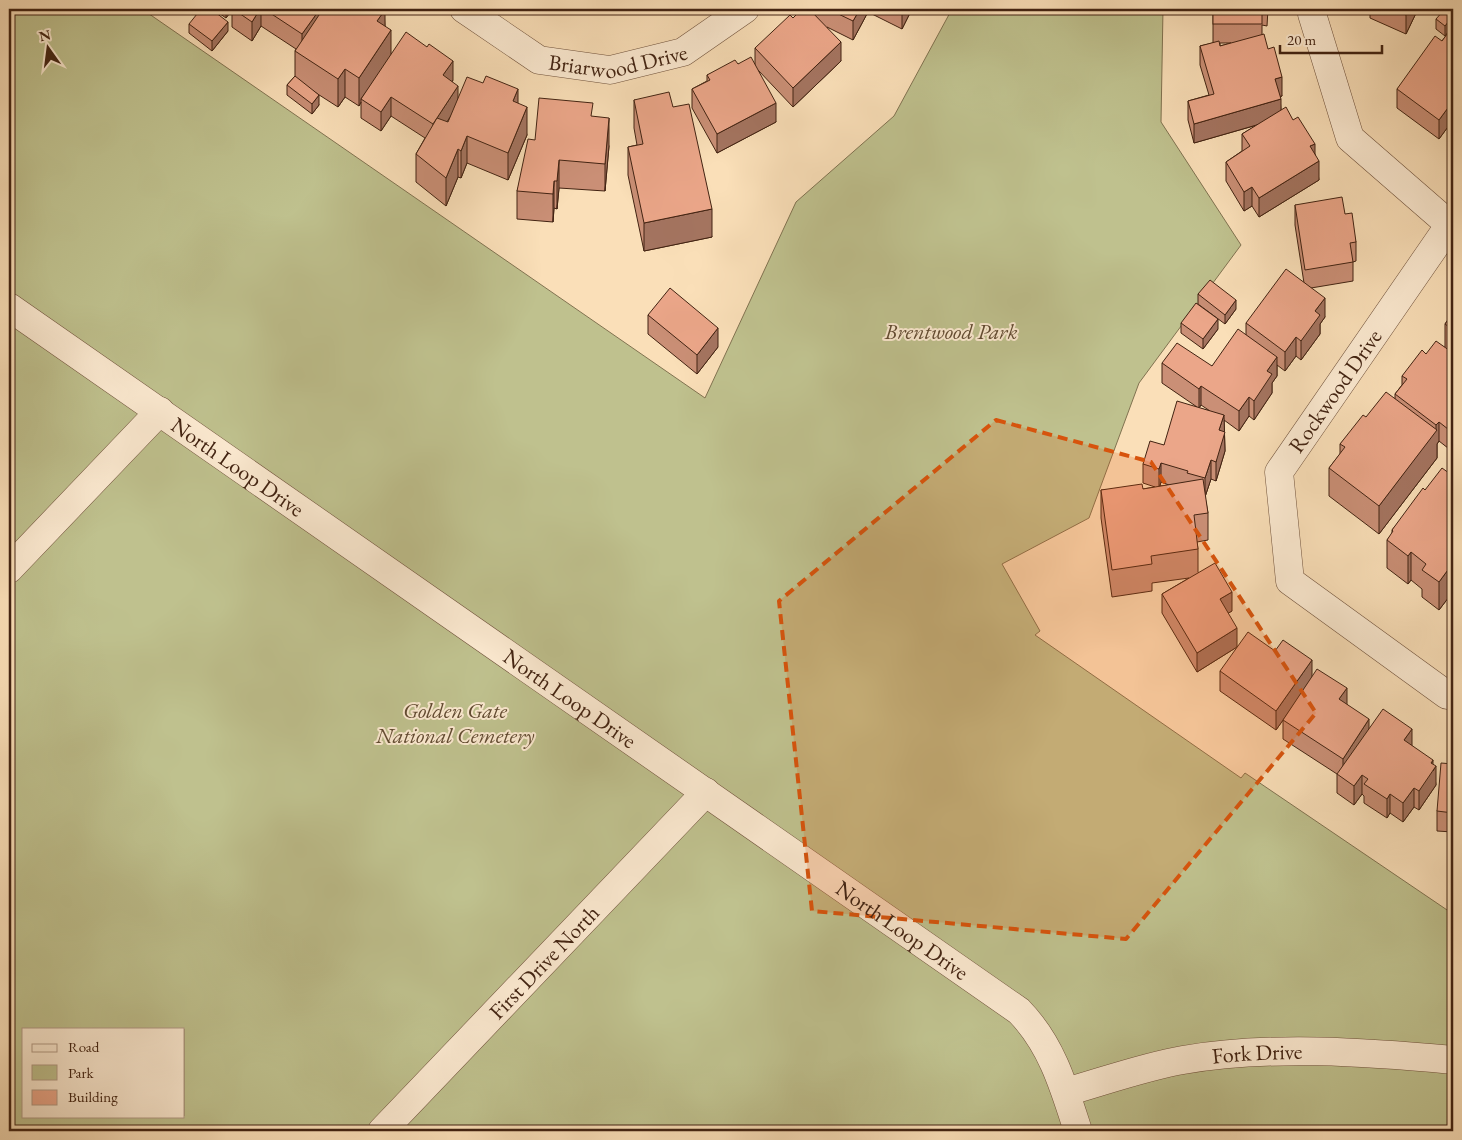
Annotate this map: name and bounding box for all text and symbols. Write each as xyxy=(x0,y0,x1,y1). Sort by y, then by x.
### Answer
north arrow xyxy=(22,22,72,72)
scale bar xyxy=(1280,22,1382,54)
text: N xyxy=(37,25,53,45)
text: 20 m xyxy=(1287,30,1316,49)
street label: Briarwood Drive xyxy=(547,37,691,85)
park label: Brentwood Park xyxy=(884,317,1017,346)
street label: Rockwood Drive xyxy=(1282,323,1389,459)
street label: North Loop Drive xyxy=(166,410,310,523)
street label: North Loop Drive xyxy=(498,642,643,755)
park label: Golden Gate National Cemetery xyxy=(375,696,534,750)
street label: North Loop Drive xyxy=(830,873,975,986)
street label: First Drive North xyxy=(482,898,605,1025)
legend xyxy=(22,1028,185,1118)
text: Road xyxy=(68,1037,100,1056)
street label: Fork Drive xyxy=(1210,1037,1303,1070)
text: Park xyxy=(68,1063,95,1082)
text: Building xyxy=(68,1087,118,1106)

